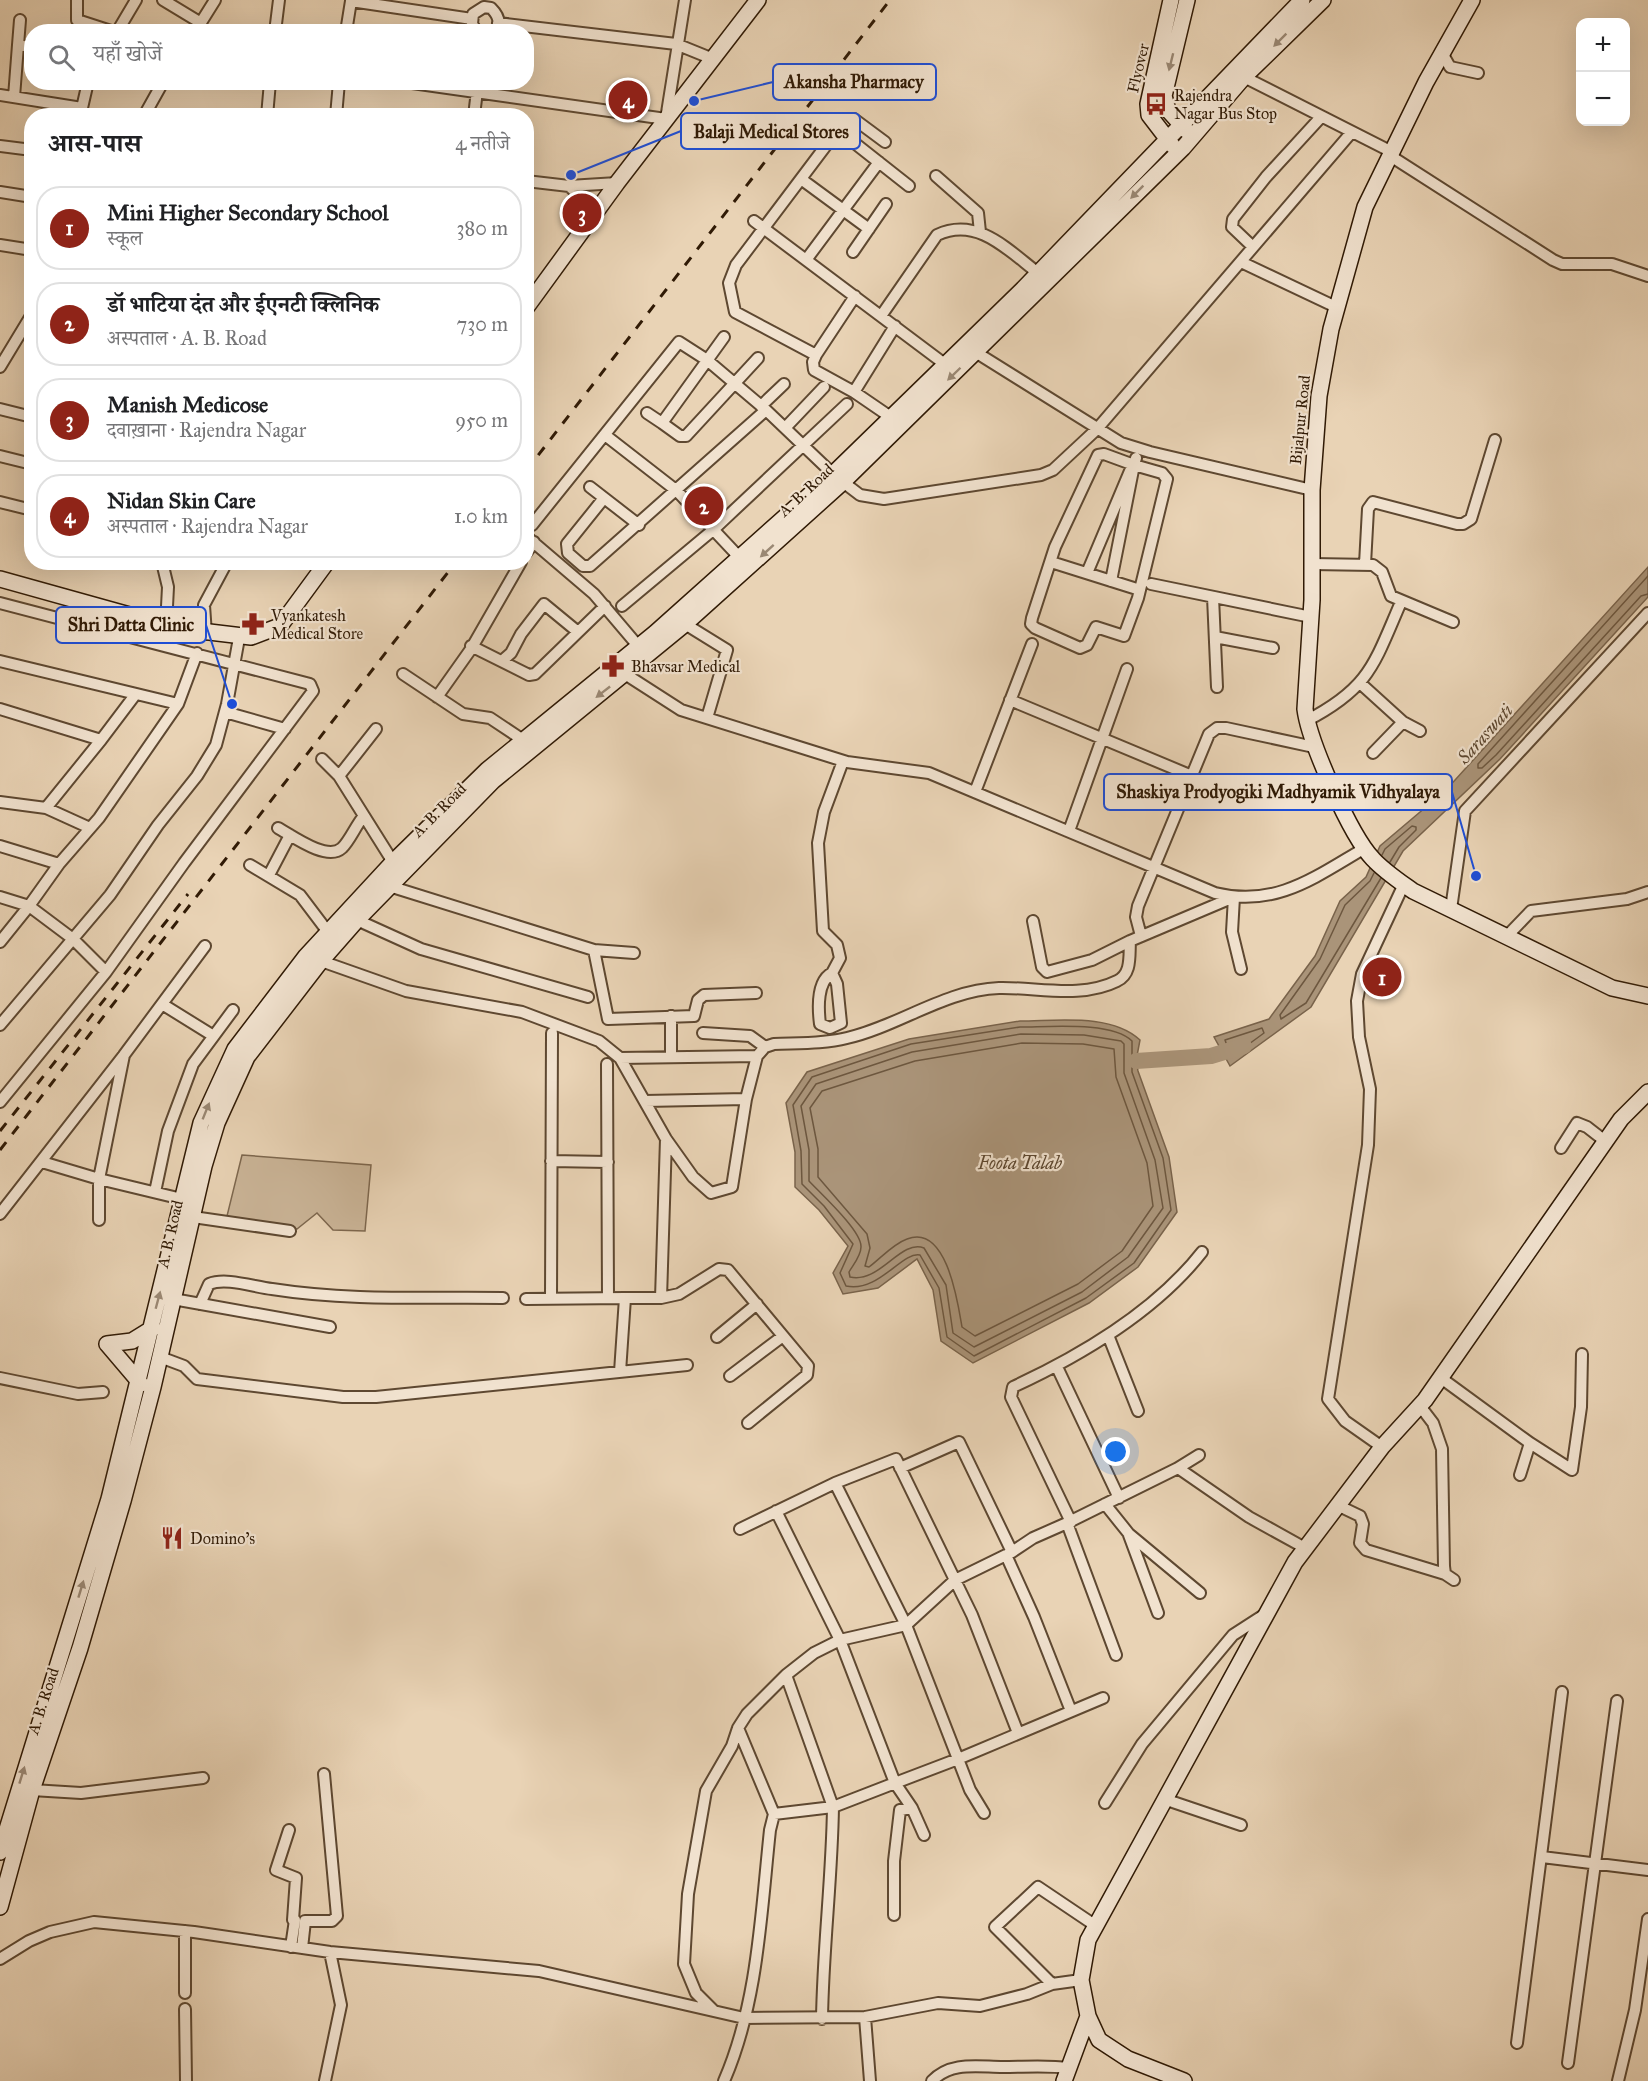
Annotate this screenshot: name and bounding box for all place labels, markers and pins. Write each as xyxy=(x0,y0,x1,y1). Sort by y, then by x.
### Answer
callout: Akansha Pharmacy xyxy=(773,64,936,100)
pin: 4 xyxy=(608,78,648,122)
place label: Rajendra Nagar Bus Stop xyxy=(1174,86,1277,124)
bus stop icon: Rajendra Nagar Bus Stop xyxy=(1143,91,1169,117)
callout: Balaji Medical Stores xyxy=(681,113,860,149)
pin: 3 xyxy=(562,190,602,236)
pin: 2 xyxy=(684,484,724,528)
place label: Vyankatesh Medical Store xyxy=(270,606,364,643)
callout: Shri Datta Clinic xyxy=(56,607,206,643)
pharmacy icon: Vyankatesh Medical Store xyxy=(240,611,266,637)
pharmacy icon: Bhavsar Medical xyxy=(600,653,626,679)
place label: Bhavsar Medical xyxy=(631,657,741,676)
callout: Shaskiya Prodyogiki Madhyamik Vidhyalaya xyxy=(1104,774,1452,810)
pin: 1 xyxy=(1362,954,1402,1000)
restaurant icon: Domino's xyxy=(159,1525,185,1551)
place label: Domino's xyxy=(190,1529,255,1548)

